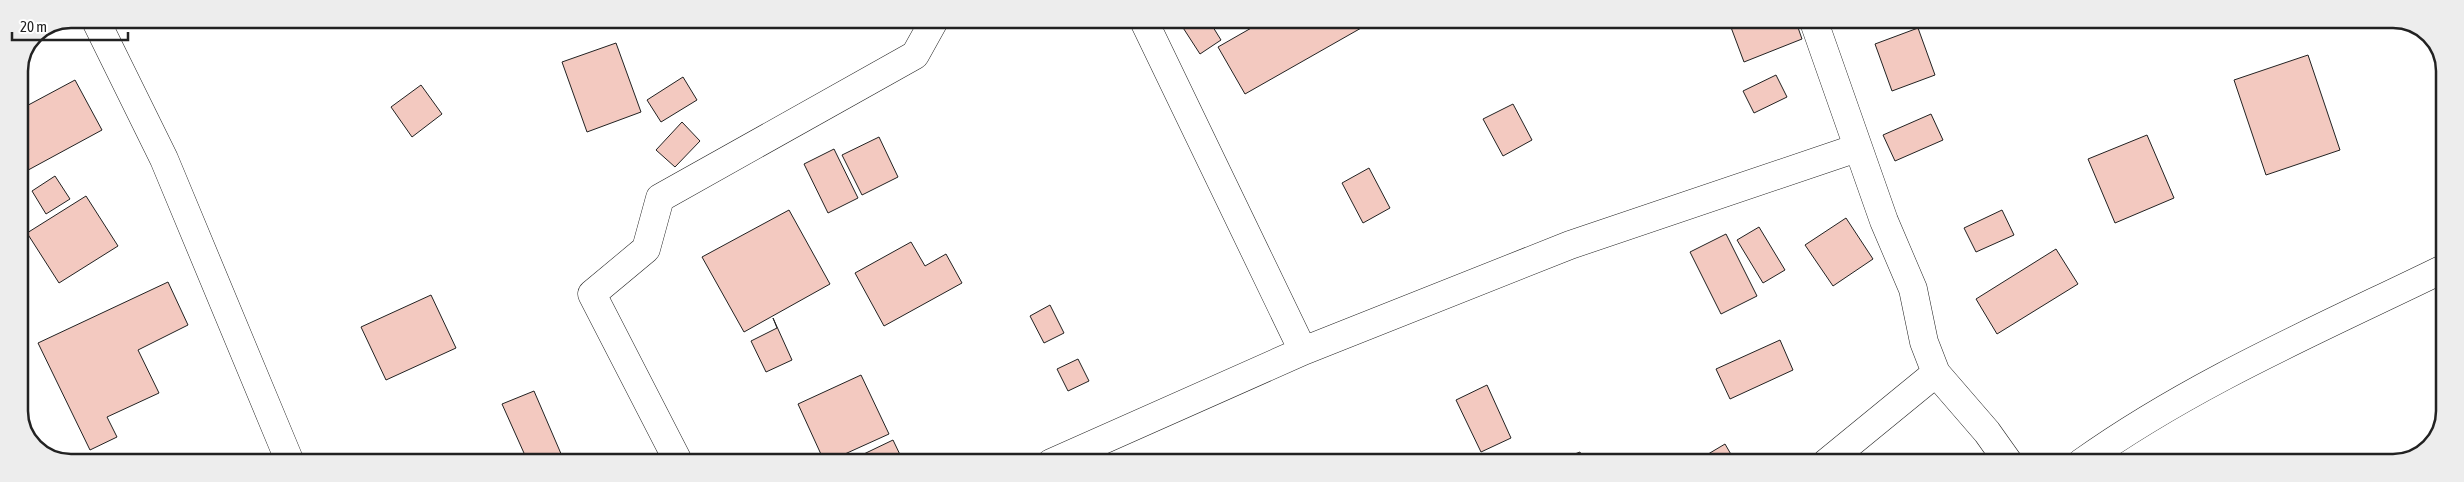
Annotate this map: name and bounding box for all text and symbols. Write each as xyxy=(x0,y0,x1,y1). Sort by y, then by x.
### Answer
scale bar xyxy=(12,10,129,42)
text: 20 m xyxy=(20,18,47,35)

